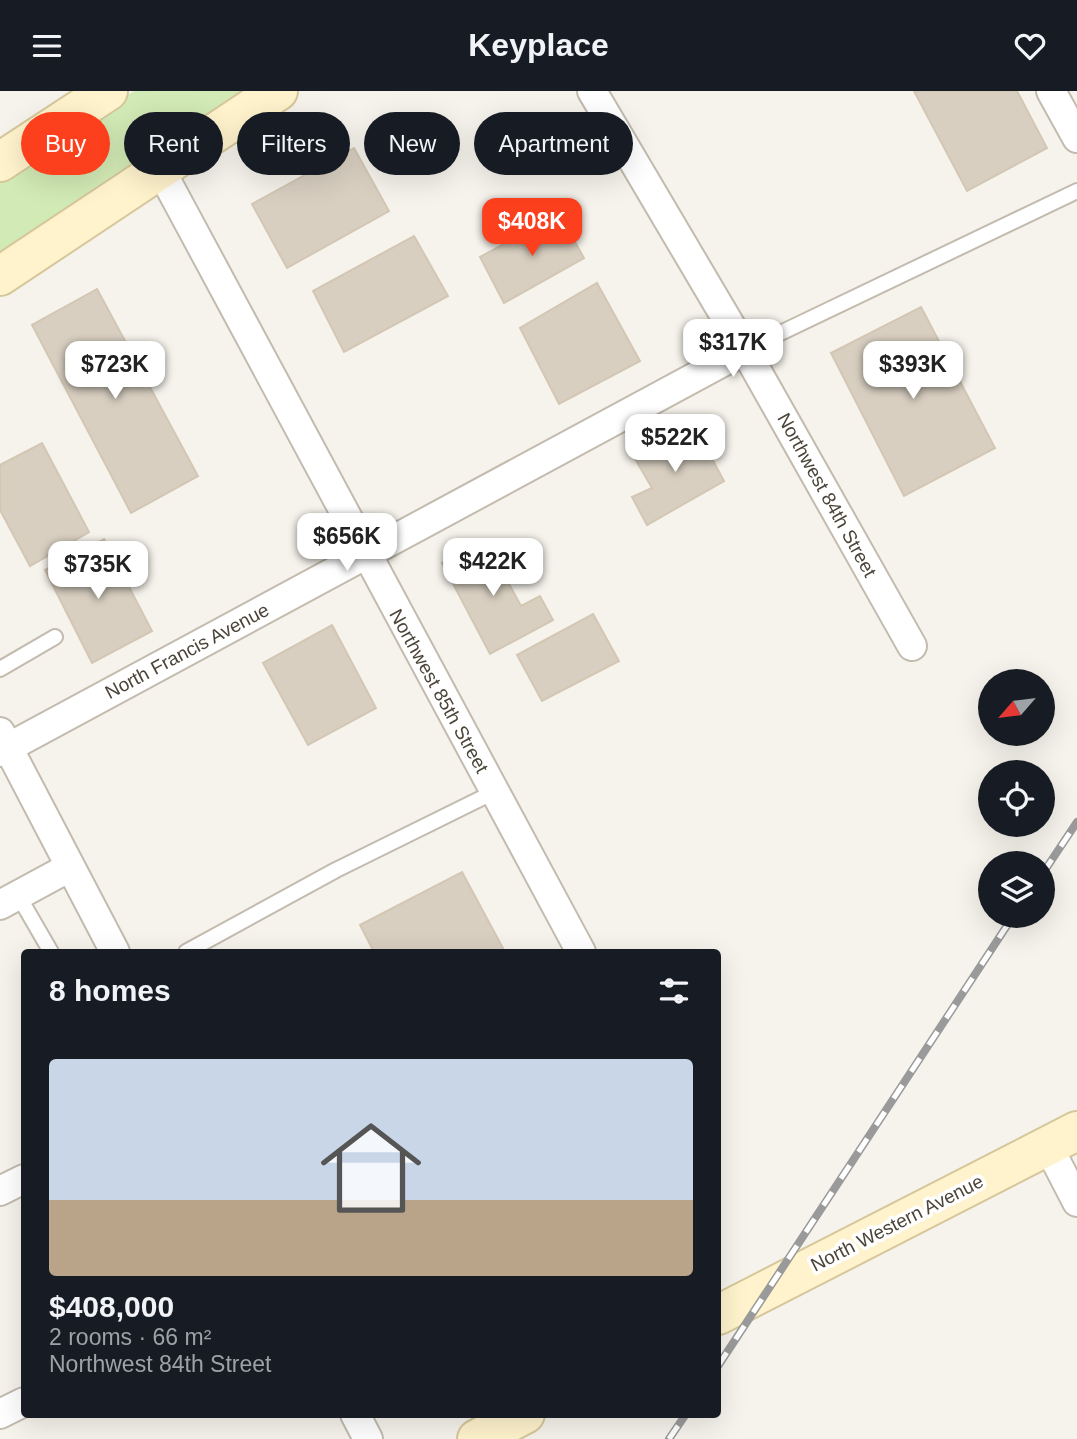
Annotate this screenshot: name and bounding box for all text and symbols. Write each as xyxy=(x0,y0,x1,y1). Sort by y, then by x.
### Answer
icon: menu xyxy=(28,27,66,65)
text: Keyplace xyxy=(468,27,609,63)
icon: heart xyxy=(1011,27,1049,65)
chip: Buy xyxy=(21,112,110,175)
chip: Rent xyxy=(124,112,223,175)
chip: Filters xyxy=(237,112,350,175)
chip: New xyxy=(364,112,460,175)
chip: Apartment xyxy=(474,112,633,175)
pin: $408K xyxy=(483,199,581,258)
text: $408K xyxy=(498,208,566,234)
pin: $317K xyxy=(684,320,782,379)
text: $317K xyxy=(699,329,767,355)
pin: $723K xyxy=(66,341,164,401)
pin: $393K xyxy=(864,341,962,401)
text: $723K xyxy=(81,351,149,377)
text: $393K xyxy=(879,351,947,377)
street label: Northwest 84th Street xyxy=(773,410,881,581)
pin: $522K xyxy=(626,415,724,474)
text: $522K xyxy=(641,424,709,450)
pin: $656K xyxy=(298,513,396,573)
text: $656K xyxy=(313,523,381,549)
pin: $422K xyxy=(444,539,542,598)
pin: $735K xyxy=(49,541,147,601)
text: $422K xyxy=(459,548,527,574)
text: $735K xyxy=(64,551,132,577)
street label: North Francis Avenue xyxy=(102,599,272,703)
street label: Northwest 85th Street xyxy=(385,606,493,777)
north arrow xyxy=(978,669,1055,745)
map controls xyxy=(978,669,1055,928)
button: locate xyxy=(978,760,1055,837)
button: layers xyxy=(978,851,1055,928)
icon: filters xyxy=(655,972,693,1010)
text: 8 homes xyxy=(49,974,171,1007)
icon: home xyxy=(308,1105,434,1231)
street label: North Western Avenue xyxy=(807,1170,987,1276)
text: $408,000 xyxy=(49,1290,174,1323)
text: 2 rooms · 66 m² xyxy=(49,1324,211,1350)
text: Northwest 84th Street xyxy=(49,1351,271,1377)

